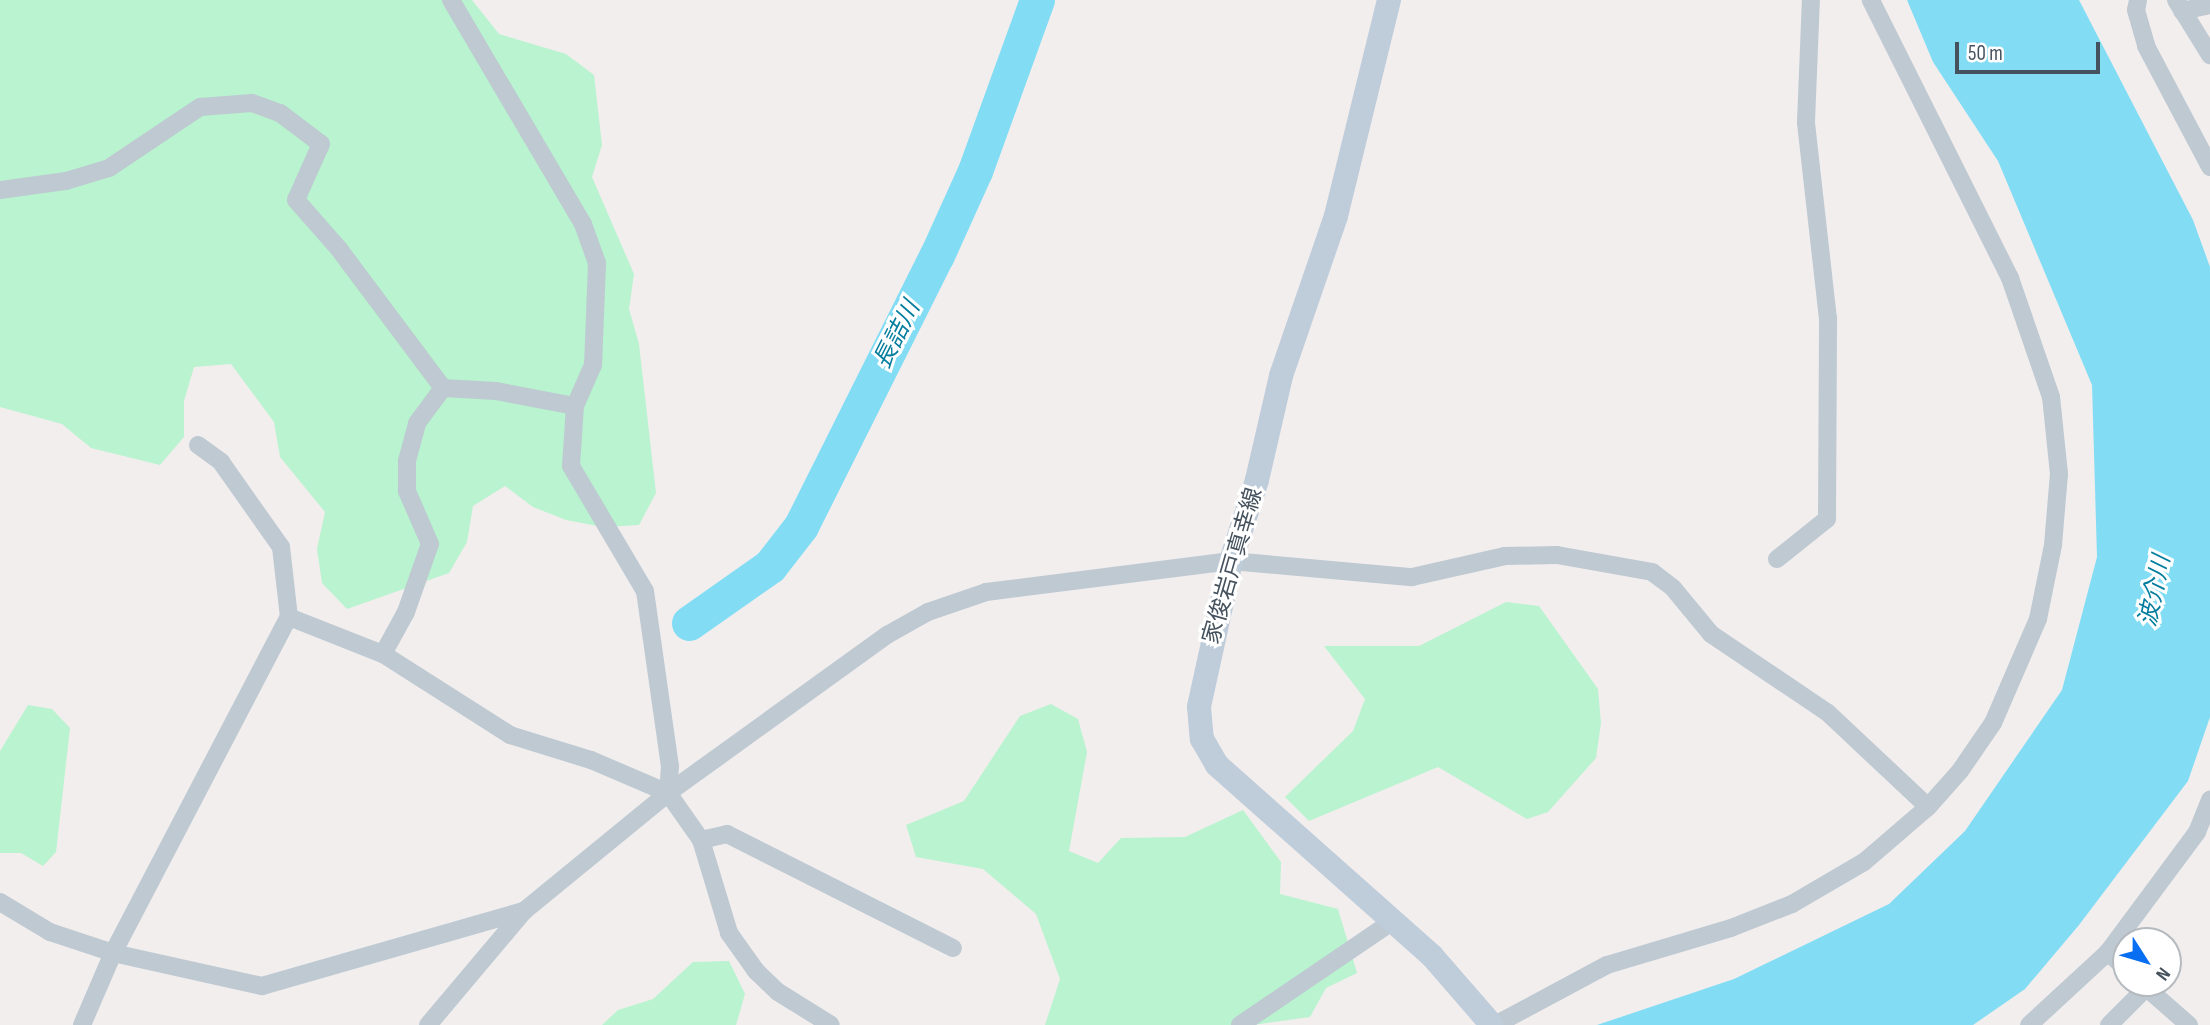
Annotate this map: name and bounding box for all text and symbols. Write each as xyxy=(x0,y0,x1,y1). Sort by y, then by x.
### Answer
scale bar xyxy=(1958,28,2103,72)
text: 50 m xyxy=(1968,41,2003,66)
water label: 長詰川 xyxy=(868,296,926,374)
street label: 家俊岩戸真幸線 xyxy=(1198,485,1268,647)
water label: 波介川 xyxy=(2133,553,2177,629)
north arrow xyxy=(2112,927,2182,997)
text: N xyxy=(2150,963,2175,985)

